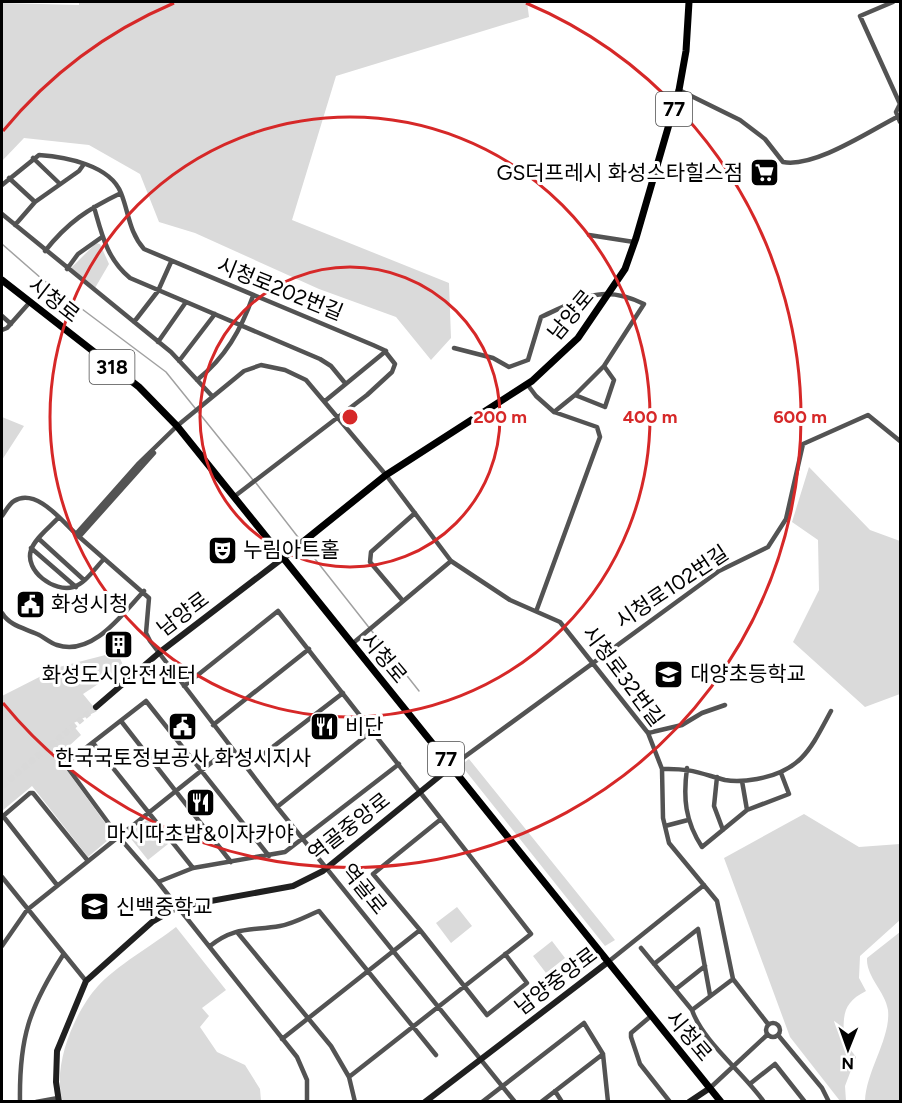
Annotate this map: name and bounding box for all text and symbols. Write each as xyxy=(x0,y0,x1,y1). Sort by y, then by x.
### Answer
road number: 77 xyxy=(656,92,692,126)
supermarket icon: GS더프레시 화성스타힐스점 xyxy=(748,157,780,189)
place label: GS더프레시 화성스타힐스점 xyxy=(496,160,743,185)
street label: 시청로202번길 xyxy=(214,252,347,325)
street label: 시청로 xyxy=(24,272,85,327)
street label: 남양로 xyxy=(542,284,599,345)
road number: 318 xyxy=(90,350,134,384)
text: 200 m xyxy=(473,406,527,428)
text: 400 m xyxy=(623,406,677,428)
text: 600 m xyxy=(773,406,827,428)
centre of rings xyxy=(340,407,360,427)
theatre icon: 누림아트홀 xyxy=(206,534,238,566)
place label: 누림아트홀 xyxy=(243,537,340,562)
street label: 시청로102번길 xyxy=(611,540,733,633)
street label: 남양로 xyxy=(152,586,213,641)
public building icon: 화성시청 xyxy=(14,588,46,620)
place label: 화성시청 xyxy=(51,591,128,616)
street label: 시청로32번길 xyxy=(577,620,669,731)
street label: 시청로 xyxy=(356,627,413,688)
building icon: 화성도시안전센터 xyxy=(103,628,135,660)
school or university icon: 대양초등학교 xyxy=(653,658,685,690)
place label: 대양초등학교 xyxy=(690,661,806,686)
place label: 화성도시안전센터 xyxy=(42,662,196,687)
public building icon: 한국국토정보공사 화성시지사 xyxy=(167,711,199,743)
restaurant icon: 비단 xyxy=(308,711,340,743)
place label: 비단 xyxy=(345,714,384,739)
road number: 77 xyxy=(428,742,464,776)
place label: 한국국토정보공사 화성시지사 xyxy=(55,745,311,770)
restaurant icon: 마시따초밥&이자카야 xyxy=(184,787,216,819)
street label: 역골중앙로 xyxy=(303,787,394,866)
place label: 마시따초밥&이자카야 xyxy=(106,821,294,846)
street label: 역골로 xyxy=(336,858,392,919)
school or university icon: 신백중학교 xyxy=(79,891,111,923)
place label: 신백중학교 xyxy=(116,894,213,919)
street label: 남양중앙로 xyxy=(510,942,602,1020)
street label: 시청로 xyxy=(661,1005,718,1066)
north arrow xyxy=(818,1019,878,1079)
text: N xyxy=(841,1054,854,1073)

